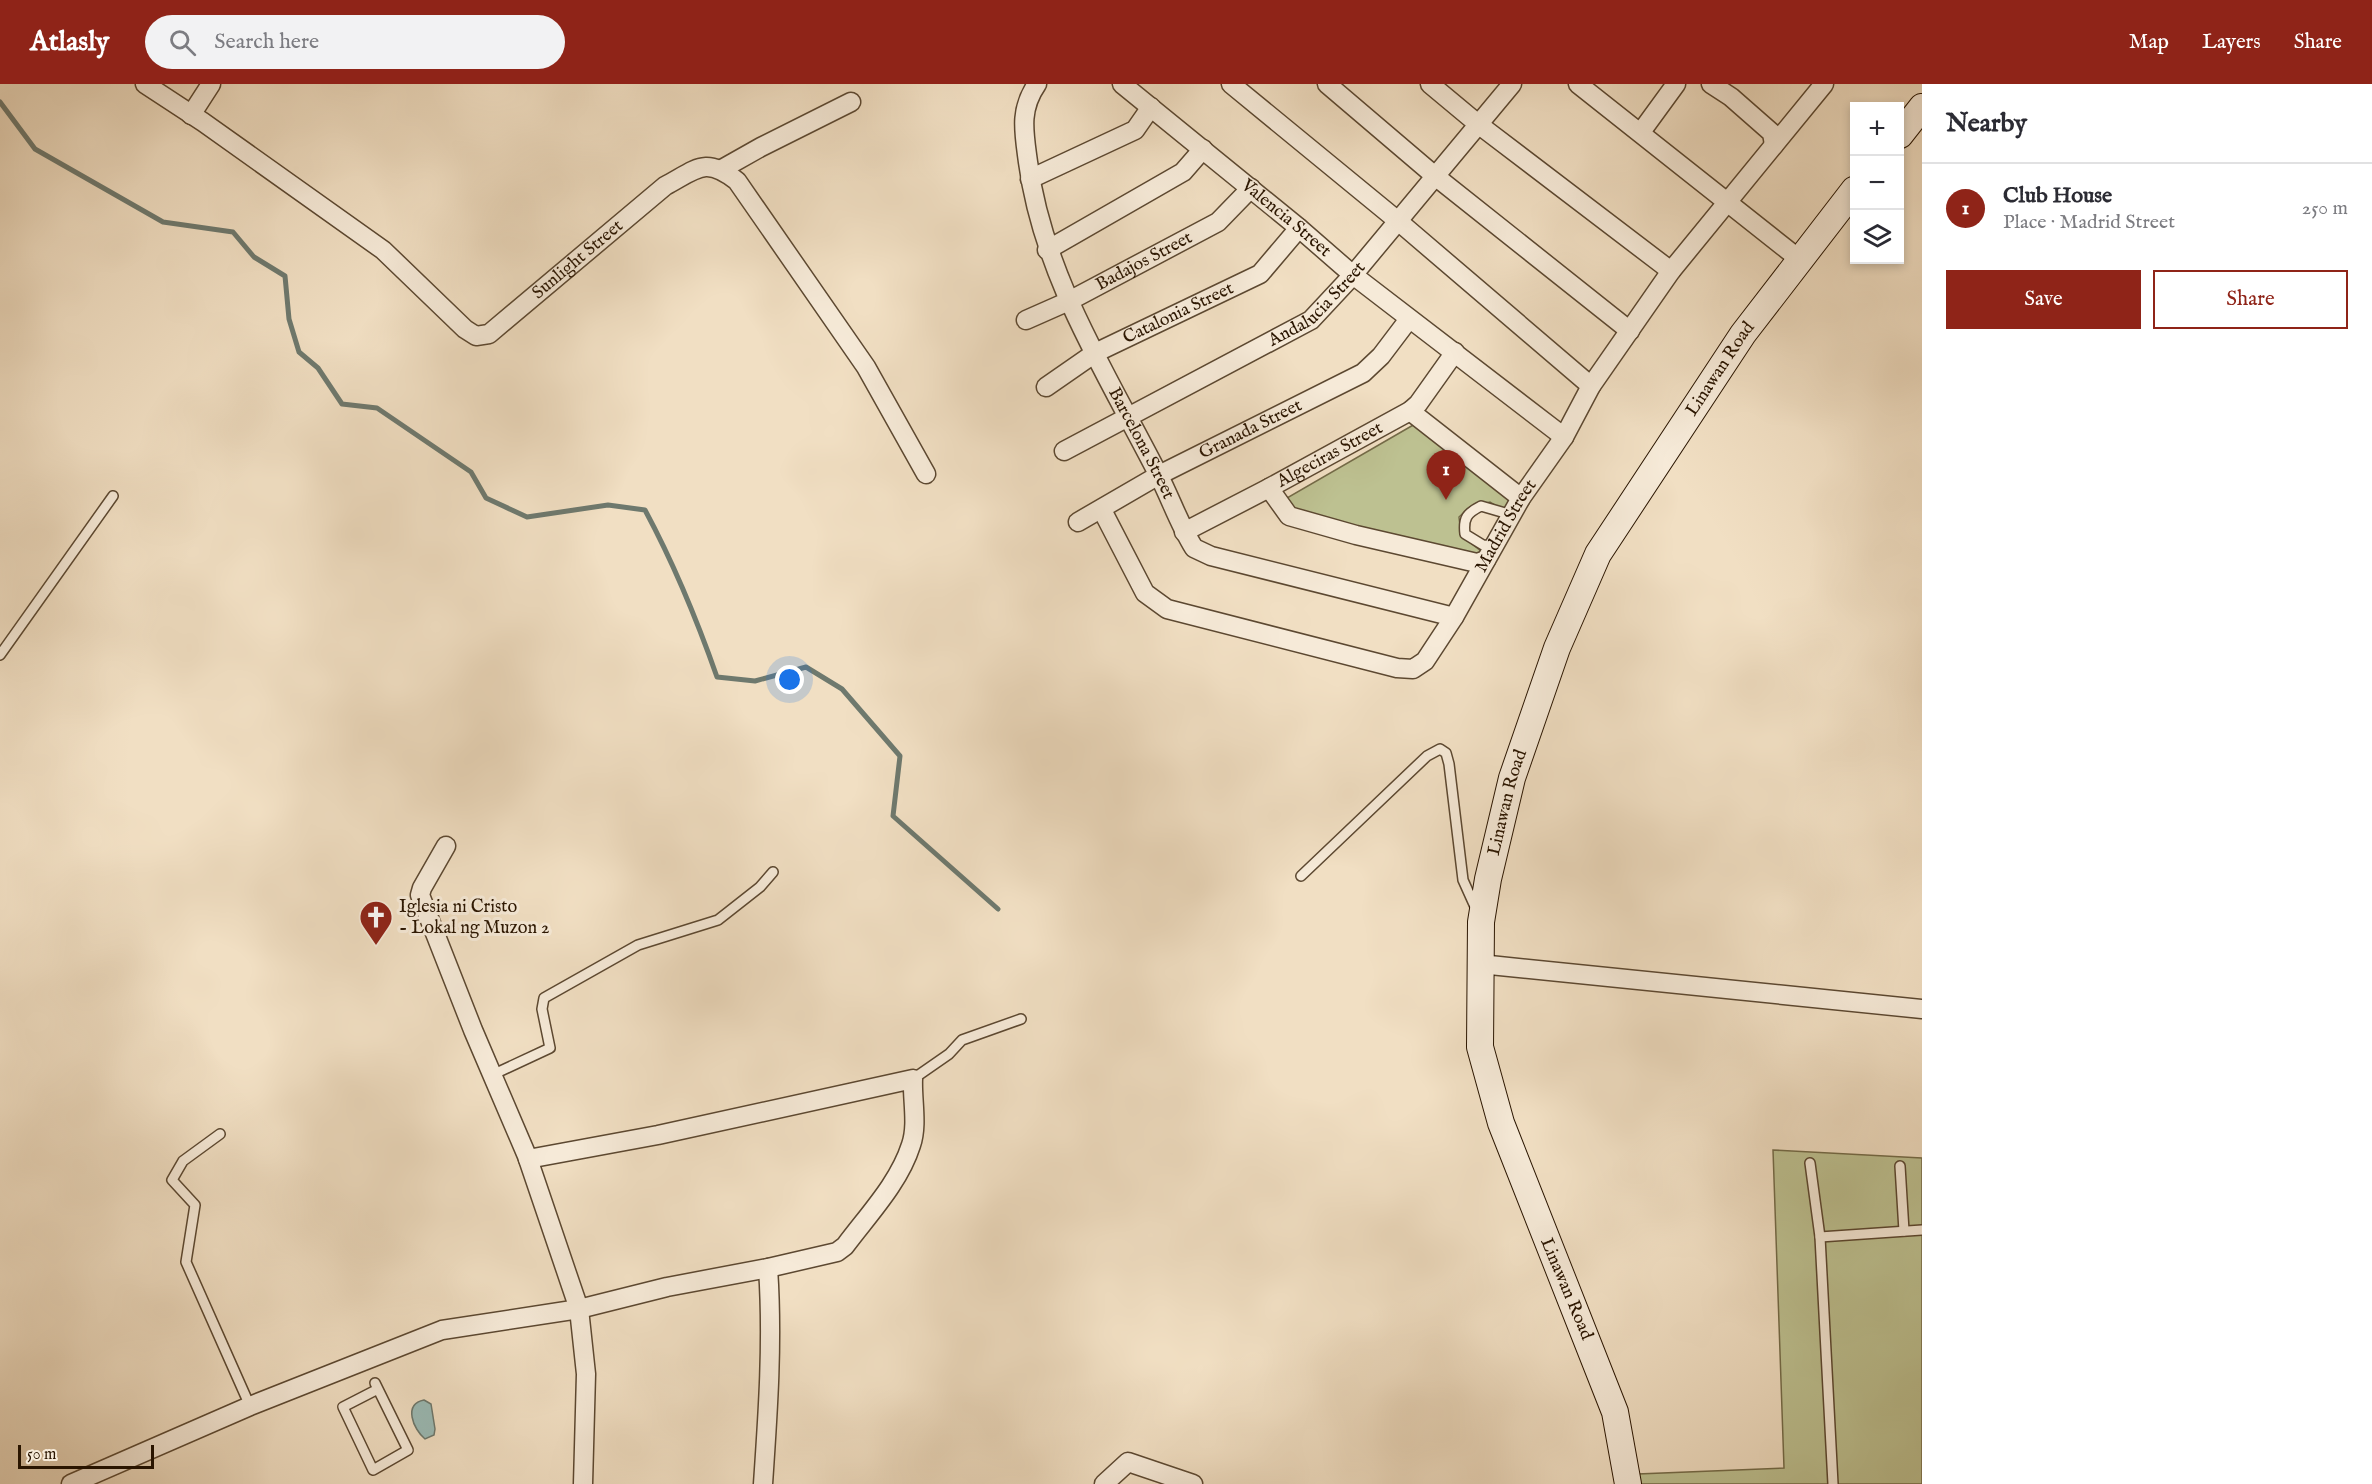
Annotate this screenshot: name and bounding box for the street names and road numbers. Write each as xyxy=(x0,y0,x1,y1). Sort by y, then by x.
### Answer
street label: Valencia Street xyxy=(1236,173,1336,262)
street label: Sunlight Street xyxy=(527,215,628,304)
street label: Badajos Street xyxy=(1092,226,1196,296)
street label: Andalucia Street xyxy=(1263,257,1371,353)
street label: Catalonia Street xyxy=(1119,277,1237,349)
street label: Linawan Road xyxy=(1681,317,1760,420)
street label: Barcelona Street xyxy=(1103,384,1180,503)
street label: Granada Street xyxy=(1195,394,1306,465)
street label: Algeciras Street xyxy=(1272,417,1387,493)
street label: Madrid Street xyxy=(1470,475,1542,577)
street label: Linawan Road xyxy=(1482,746,1533,858)
street label: Linawan Road xyxy=(1534,1235,1598,1344)

